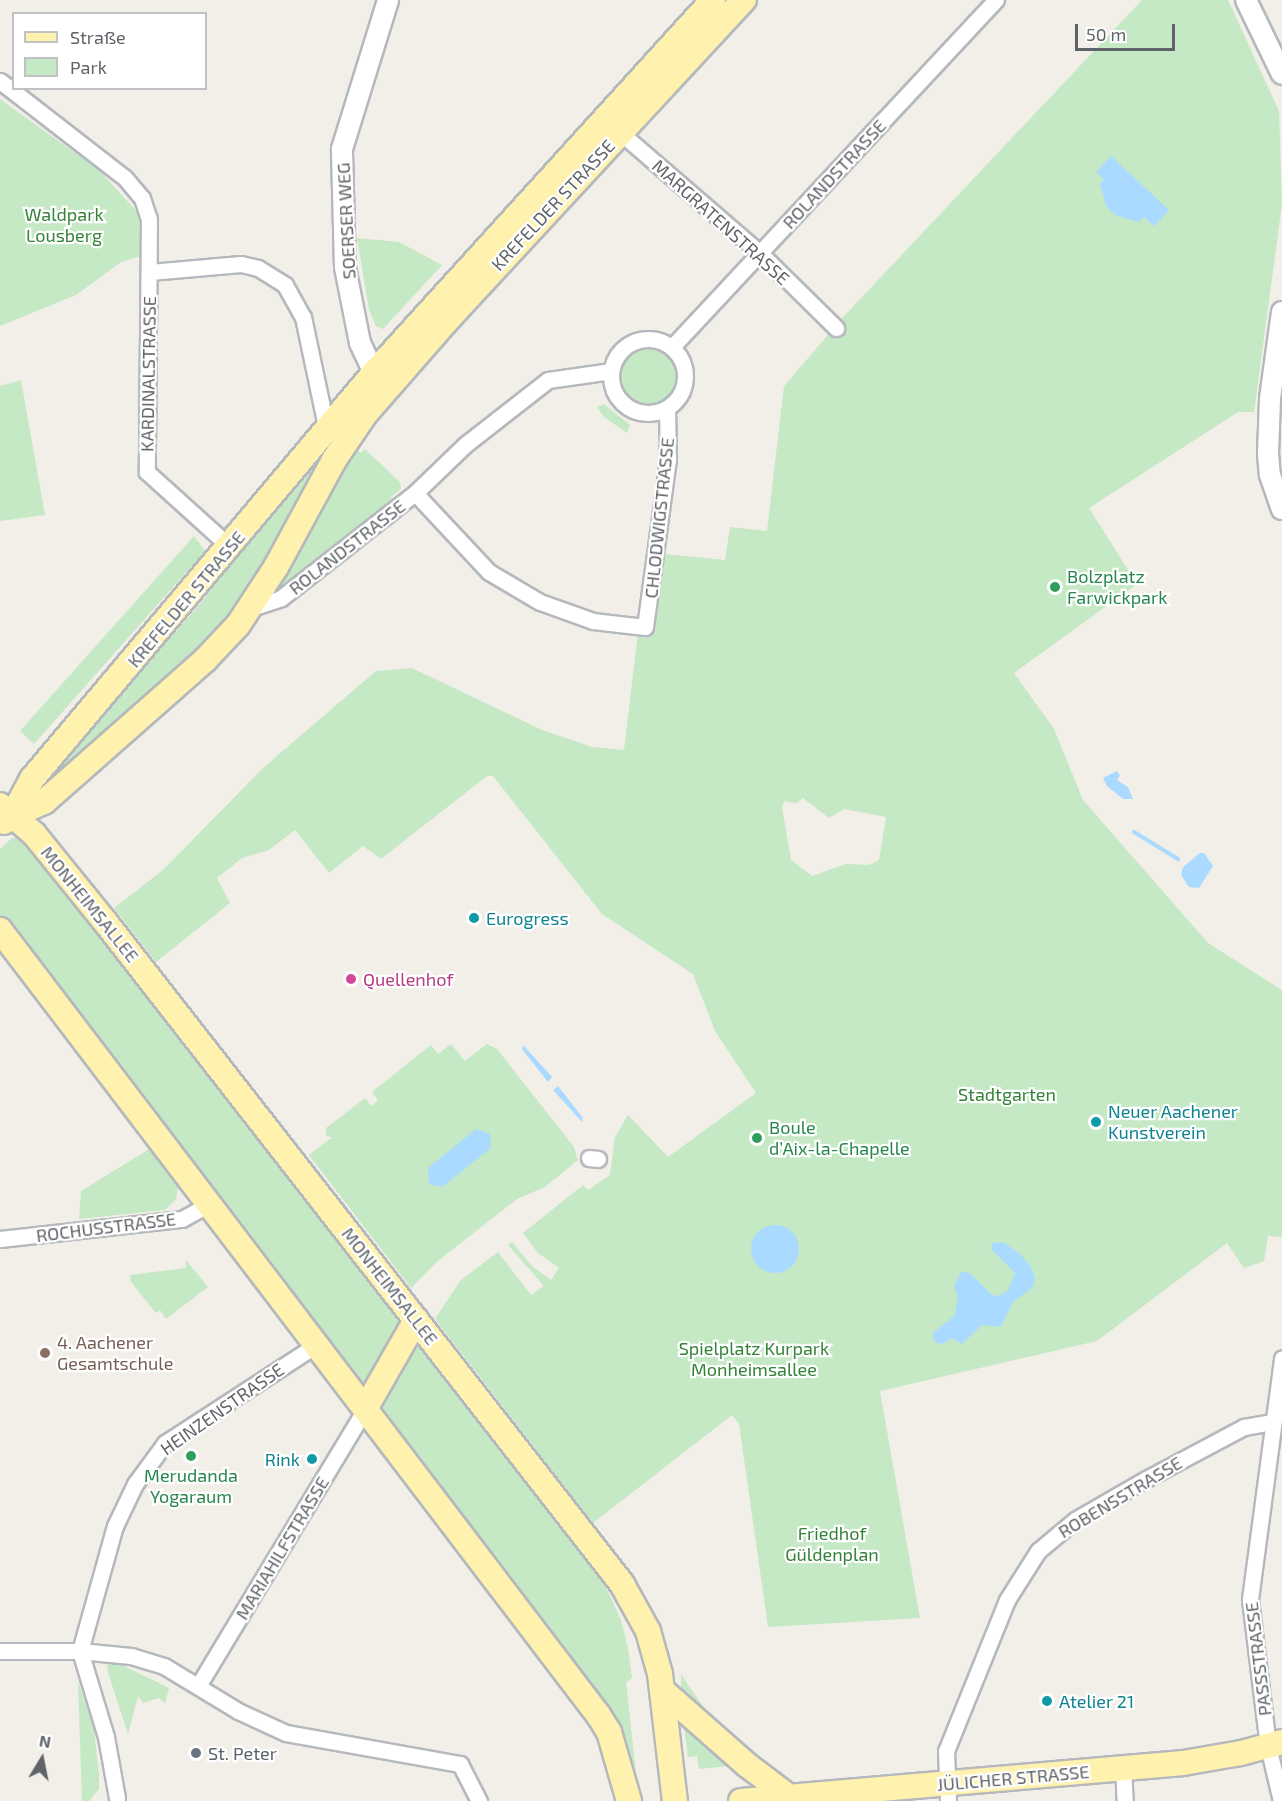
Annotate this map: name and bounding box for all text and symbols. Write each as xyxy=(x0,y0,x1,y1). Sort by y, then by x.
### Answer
legend xyxy=(12,12,207,90)
scale bar xyxy=(1078,12,1178,50)
text: 50 m xyxy=(1086,23,1126,45)
text: Straße xyxy=(70,26,126,48)
text: Park xyxy=(70,56,107,78)
street label: ROLANDSTRASSE xyxy=(778,115,890,233)
street label: KREFELDER STRASSE xyxy=(487,135,619,275)
street label: MARGRATENSTRASSE xyxy=(648,155,794,289)
street label: SOERSER WEG xyxy=(332,162,360,280)
park label: Waldpark Lousberg xyxy=(24,204,104,246)
street label: KARDINALSTRASSE xyxy=(136,296,160,452)
street label: CHLODWIGSTRASSE xyxy=(640,437,678,599)
street label: ROLANDSTRASSE xyxy=(285,495,409,599)
street label: KREFELDER STRASSE xyxy=(123,526,249,672)
place label: Bolzplatz Farwickpark xyxy=(1067,566,1167,608)
marker: Bolzplatz Farwickpark xyxy=(1048,580,1062,594)
street label: MONHEIMSALLEE xyxy=(37,842,143,966)
place label: Eurogress xyxy=(486,907,569,929)
marker: Eurogress xyxy=(467,911,481,925)
place label: Quellenhof xyxy=(363,968,453,990)
marker: Quellenhof xyxy=(344,972,358,986)
park label: Stadtgarten xyxy=(958,1083,1056,1105)
place label: Neuer Aachener Kunstverein xyxy=(1108,1101,1239,1144)
marker: Neuer Aachener Kunstverein xyxy=(1089,1115,1103,1129)
place label: Boule d’Aix-la-Chapelle xyxy=(769,1117,910,1160)
marker: Boule d’Aix-la-Chapelle xyxy=(750,1131,764,1145)
street label: ROCHUSSTRASSE xyxy=(35,1208,177,1246)
street label: MONHEIMSALLEE xyxy=(337,1223,443,1349)
place label: 4. Aachener Gesamtschule xyxy=(57,1332,173,1374)
park label: Spielplatz Kurpark Monheimsallee xyxy=(679,1338,829,1380)
marker: 4. Aachener Gesamtschule xyxy=(38,1346,52,1360)
street label: HEINZENSTRASSE xyxy=(156,1358,288,1460)
place label: Rink xyxy=(265,1448,300,1470)
marker: Merudanda Yogaraum xyxy=(184,1449,198,1463)
marker: Rink xyxy=(305,1452,319,1466)
street label: ROBENSSTRASSE xyxy=(1054,1452,1186,1542)
place label: Merudanda Yogaraum xyxy=(144,1465,238,1508)
street label: MARIAHILFSTRASSE xyxy=(231,1473,333,1623)
park label: Friedhof Güldenplan xyxy=(785,1523,879,1565)
street label: PASSSTRASSE xyxy=(1240,1601,1276,1717)
place label: Atelier 21 xyxy=(1059,1690,1135,1712)
marker: Atelier 21 xyxy=(1040,1694,1054,1708)
north arrow xyxy=(12,1729,72,1789)
text: N xyxy=(38,1730,53,1751)
place label: St. Peter xyxy=(208,1742,277,1764)
marker: St. Peter xyxy=(189,1746,203,1760)
street label: JÜLICHER STRASSE xyxy=(936,1761,1090,1795)

